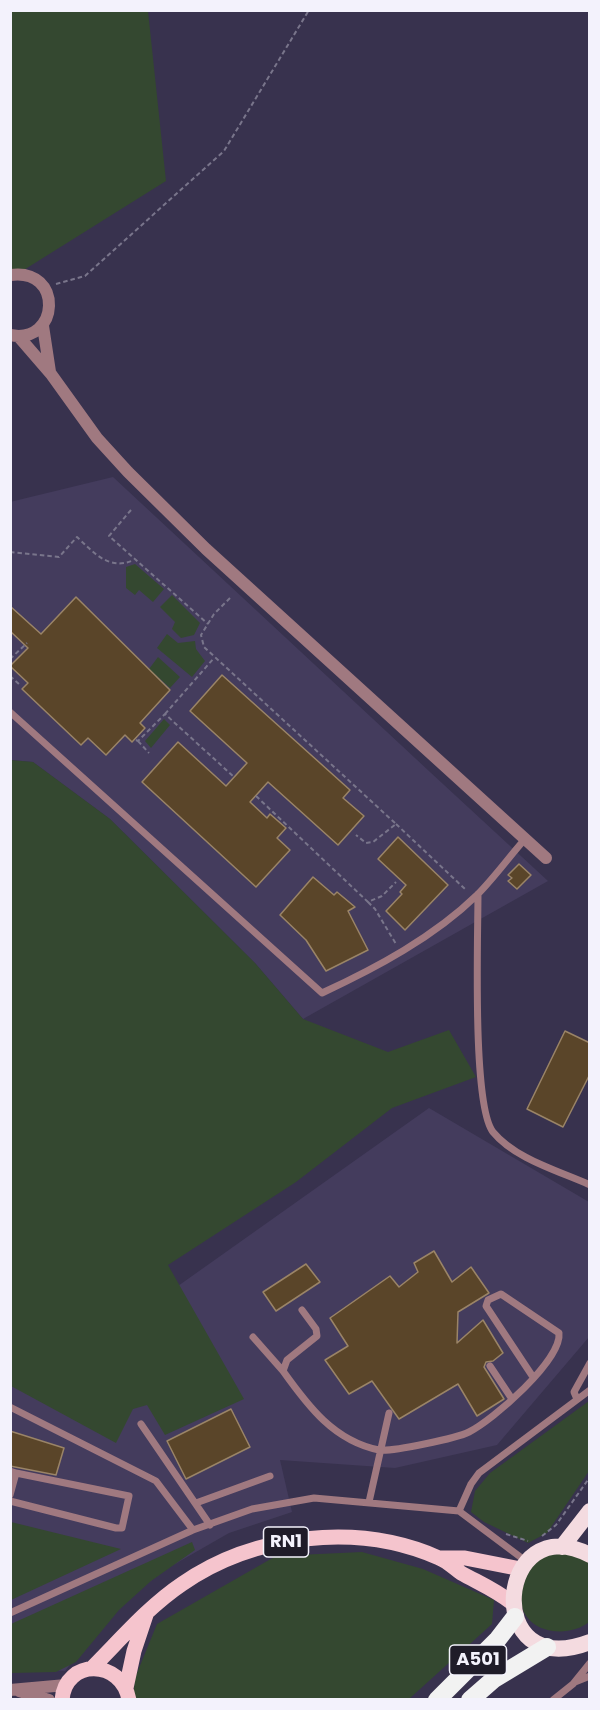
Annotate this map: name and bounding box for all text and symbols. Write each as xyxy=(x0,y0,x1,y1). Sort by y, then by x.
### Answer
road number: RN1 xyxy=(264,1527,308,1557)
road number: A501 xyxy=(450,1645,506,1675)

